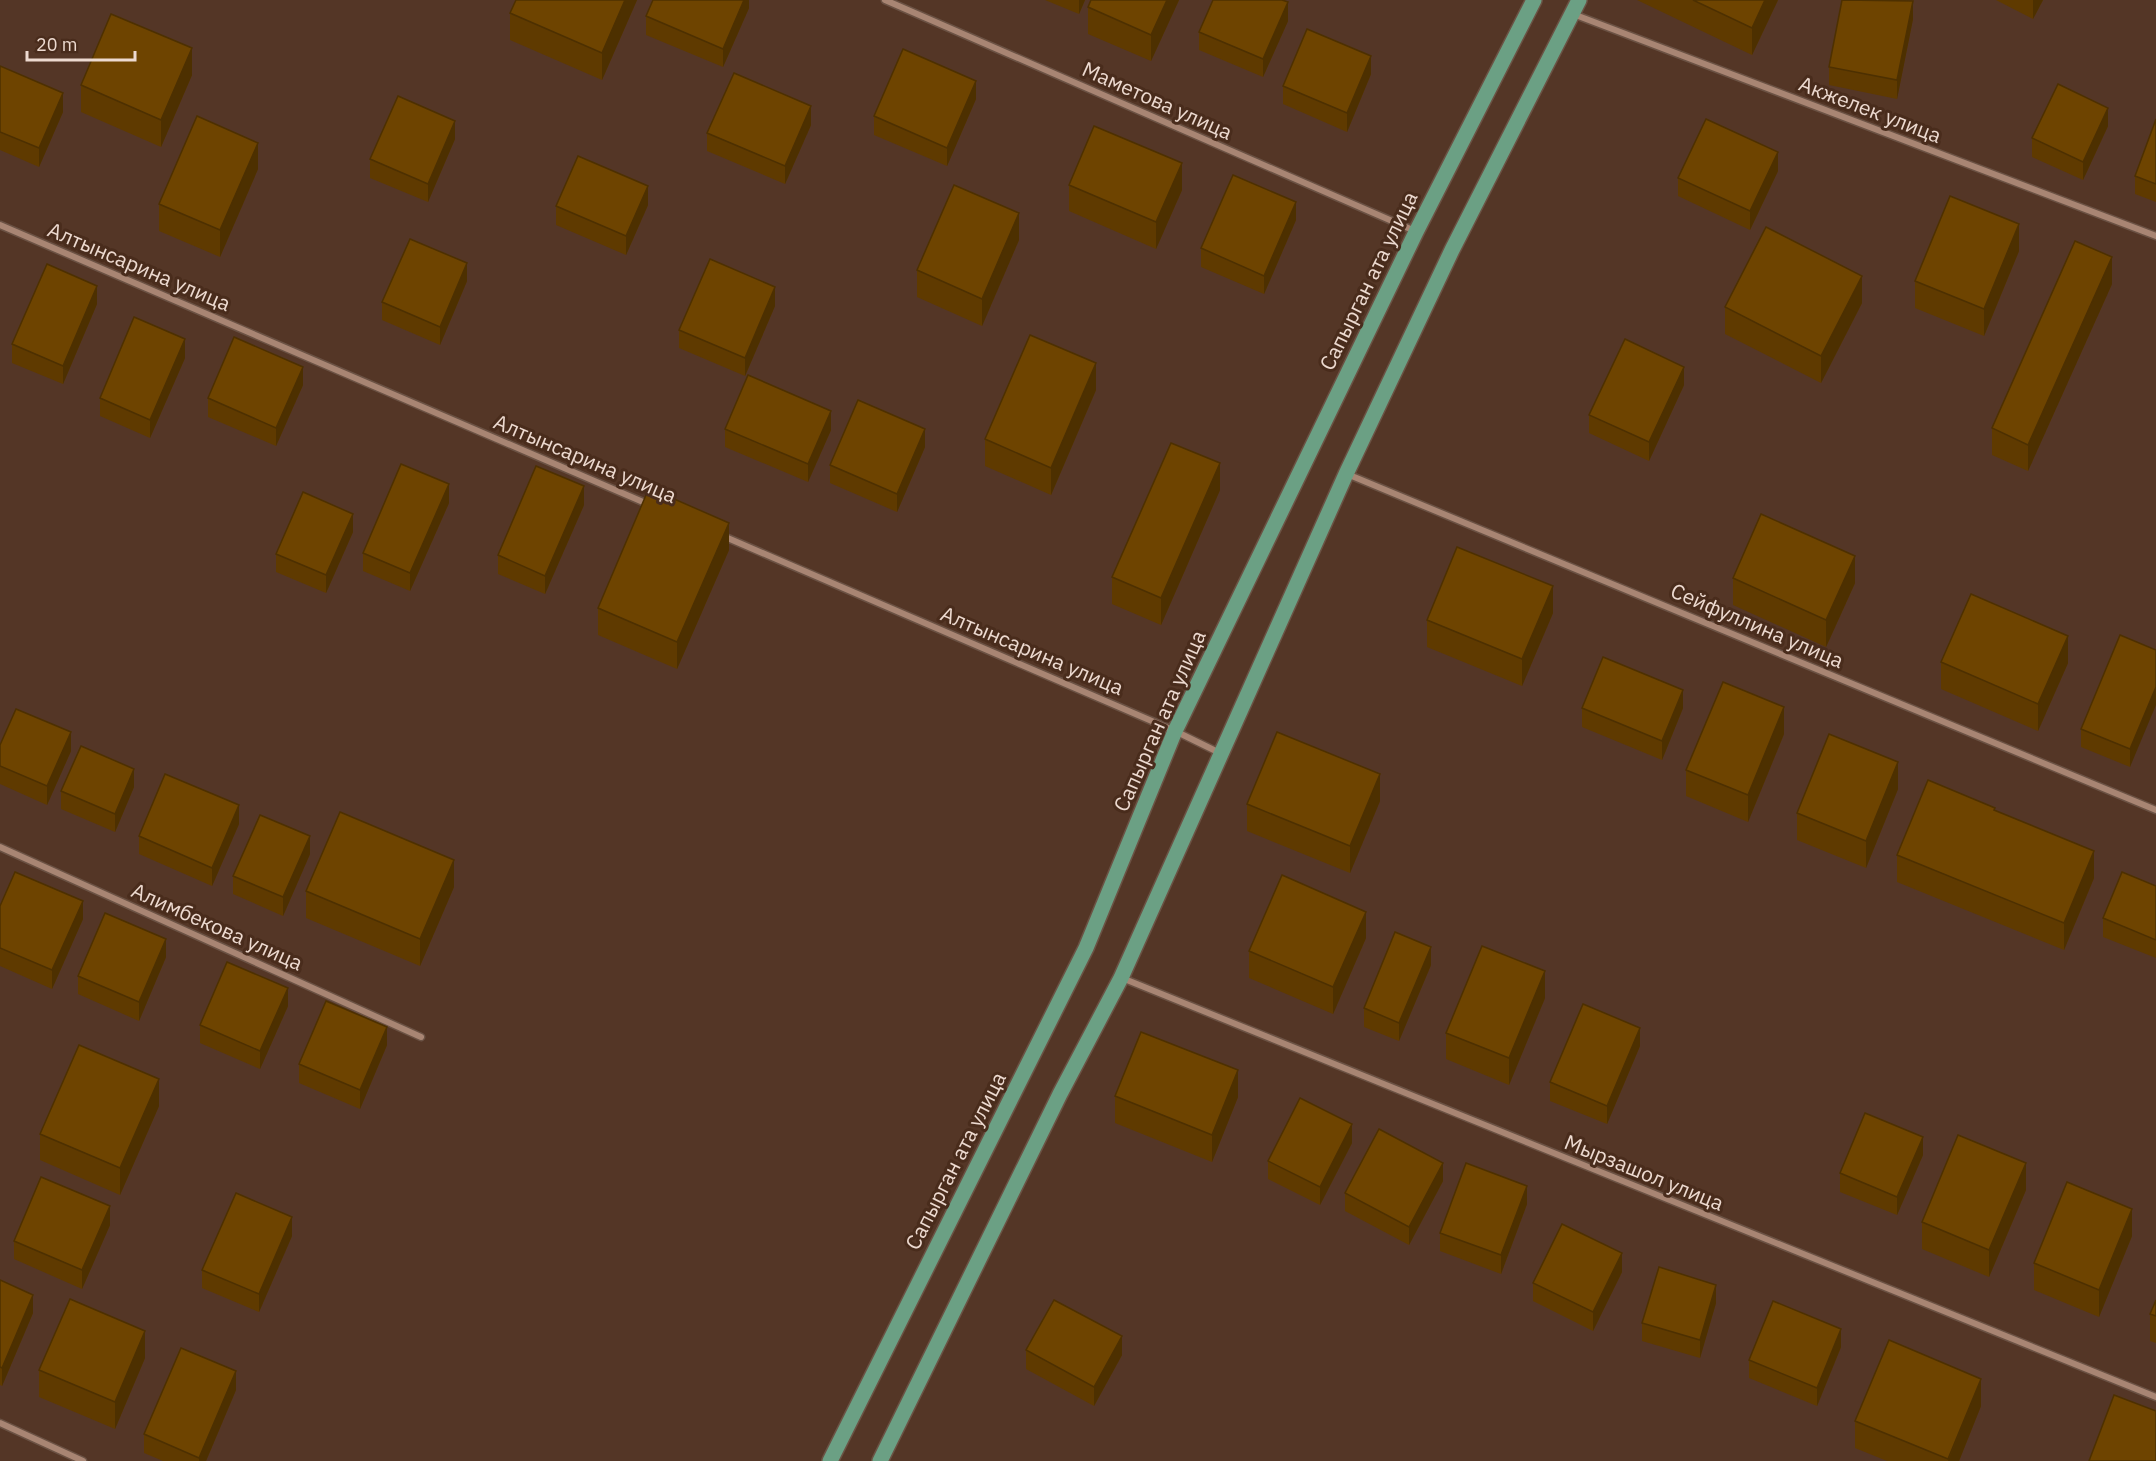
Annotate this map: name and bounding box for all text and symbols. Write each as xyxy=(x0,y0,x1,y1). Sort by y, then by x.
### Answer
scale bar xyxy=(27,24,135,62)
text: 20 m xyxy=(36,33,78,56)
street label: Маметова улица xyxy=(1078,54,1237,146)
street label: Акжелек улица xyxy=(1795,69,1946,149)
street label: Сапырган ата улица xyxy=(1313,186,1424,375)
street label: Алтынсарина улица xyxy=(44,215,235,317)
street label: Алтынсарина улица xyxy=(490,407,681,509)
street label: Сейфуллина улица xyxy=(1667,576,1848,674)
street label: Алтынсарина улица xyxy=(937,599,1128,701)
street label: Сапырган ата улица xyxy=(1106,625,1212,816)
street label: Алимбекова улица xyxy=(127,876,308,976)
street label: Сапырган ата улица xyxy=(898,1067,1012,1254)
street label: Мырзашол улица xyxy=(1561,1127,1728,1217)

